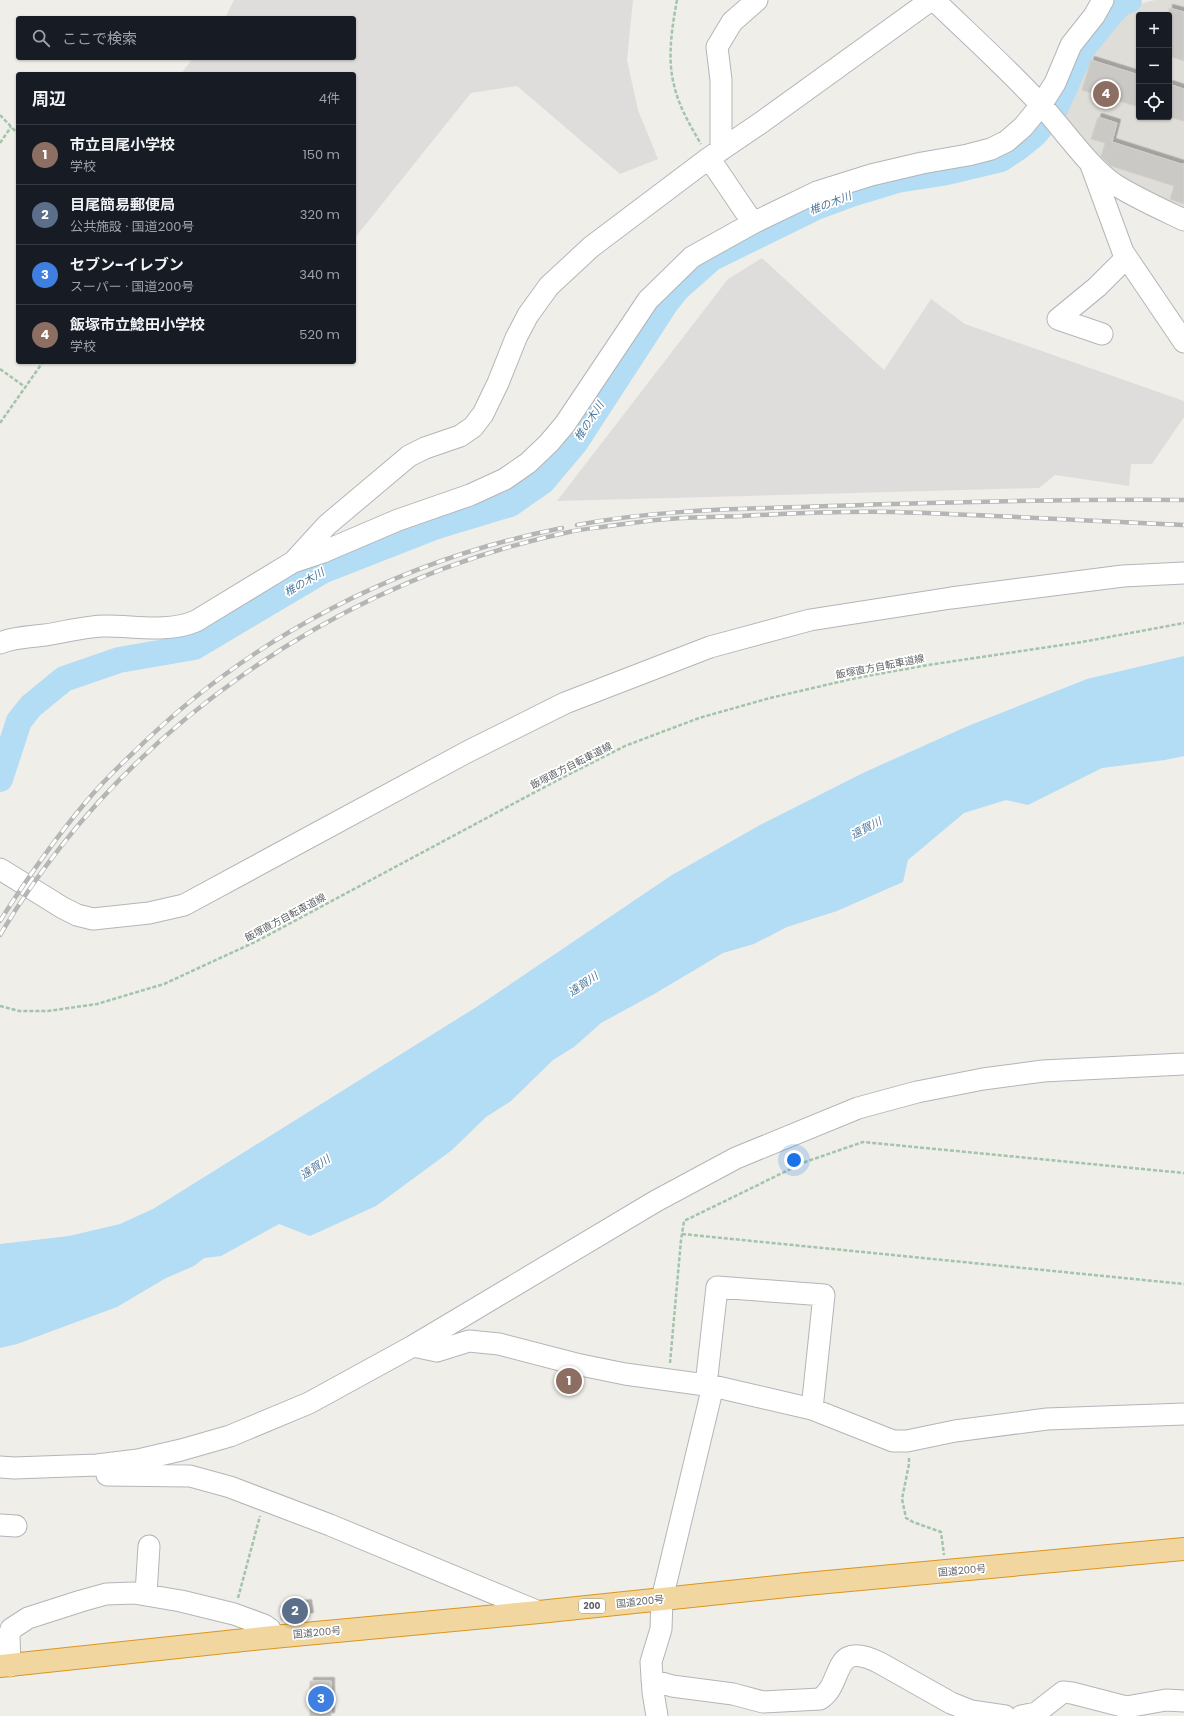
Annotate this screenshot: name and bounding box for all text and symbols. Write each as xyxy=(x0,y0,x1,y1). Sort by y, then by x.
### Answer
map controls xyxy=(1136,12,1172,120)
button: + xyxy=(1136,12,1172,48)
search box xyxy=(16,16,356,60)
icon: search xyxy=(30,27,52,49)
text: ここで検索 xyxy=(62,28,137,49)
button: − xyxy=(1136,48,1172,84)
pin: 4 xyxy=(1093,79,1119,109)
button: locate xyxy=(1136,84,1172,120)
text: 周辺 xyxy=(32,87,66,111)
text: 4件 xyxy=(319,89,340,108)
text: 市立目尾小学校 xyxy=(70,134,175,155)
text: 1 xyxy=(43,145,47,164)
text: 150 m xyxy=(303,145,340,164)
text: 学校 xyxy=(70,157,96,176)
water label: 椎の木川 xyxy=(807,187,854,218)
text: 目尾簡易郵便局 xyxy=(70,194,175,215)
text: 2 xyxy=(41,205,49,224)
text: 320 m xyxy=(300,205,340,224)
text: 公共施設 · 国道200号 xyxy=(70,217,195,236)
text: セブン-イレブン xyxy=(70,254,184,275)
text: 3 xyxy=(41,265,49,284)
text: 340 m xyxy=(299,265,340,284)
text: スーパー · 国道200号 xyxy=(70,277,194,296)
text: 飯塚市立鯰田小学校 xyxy=(70,314,205,335)
text: 4 xyxy=(41,325,49,344)
text: 520 m xyxy=(299,325,340,344)
text: 学校 xyxy=(70,337,96,356)
water label: 椎の木川 xyxy=(570,397,608,444)
water label: 椎の木川 xyxy=(281,564,328,600)
street label: 飯塚直方自転車道線 xyxy=(834,651,926,682)
street label: 飯塚直方自転車道線 xyxy=(528,738,615,793)
water label: 遠賀川 xyxy=(848,813,885,843)
street label: 飯塚直方自転車道線 xyxy=(242,890,328,945)
water label: 遠賀川 xyxy=(565,968,602,1000)
your location xyxy=(784,1150,804,1170)
water label: 遠賀川 xyxy=(297,1151,334,1183)
pin: 1 xyxy=(556,1366,582,1396)
street label: 国道200号 xyxy=(937,1561,987,1580)
street label: 国道200号 xyxy=(615,1592,665,1611)
pin: 2 xyxy=(282,1596,308,1626)
road number: 200 xyxy=(579,1599,605,1613)
street label: 国道200号 xyxy=(292,1623,342,1642)
pin: 3 xyxy=(308,1684,334,1714)

